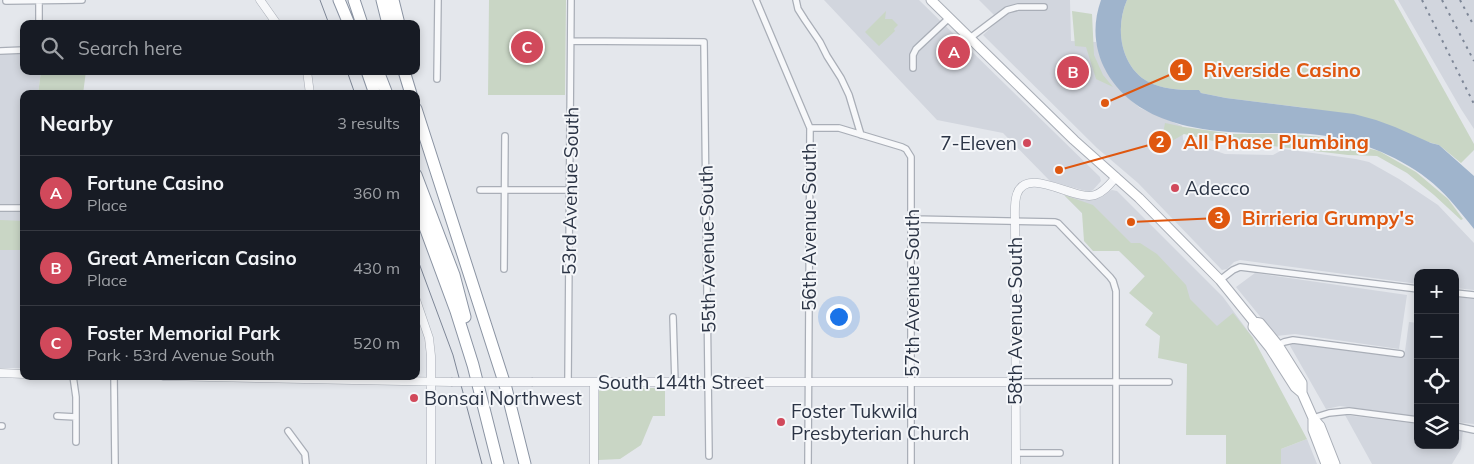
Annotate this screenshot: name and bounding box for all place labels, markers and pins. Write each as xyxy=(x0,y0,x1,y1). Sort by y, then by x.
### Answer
pin: C xyxy=(511,28,543,66)
pin: A xyxy=(938,33,970,71)
callout: Riverside Casino xyxy=(1169,52,1371,87)
pin: B xyxy=(1057,53,1089,91)
callout: All Phase Plumbing xyxy=(1148,124,1379,159)
place label: 7-Eleven xyxy=(940,131,1017,155)
marker: 7-Eleven xyxy=(1021,137,1033,149)
place label: Adecco xyxy=(1185,176,1250,200)
marker: Adecco xyxy=(1169,182,1181,194)
callout: Birrieria Grumpy's xyxy=(1207,201,1424,236)
place label: Bonsai Northwest xyxy=(424,386,582,410)
marker: Bonsai Northwest xyxy=(408,392,420,404)
place label: Foster Tukwila Presbyterian Church xyxy=(791,399,969,445)
marker: Foster Tukwila Presbyterian Church xyxy=(775,416,787,428)

